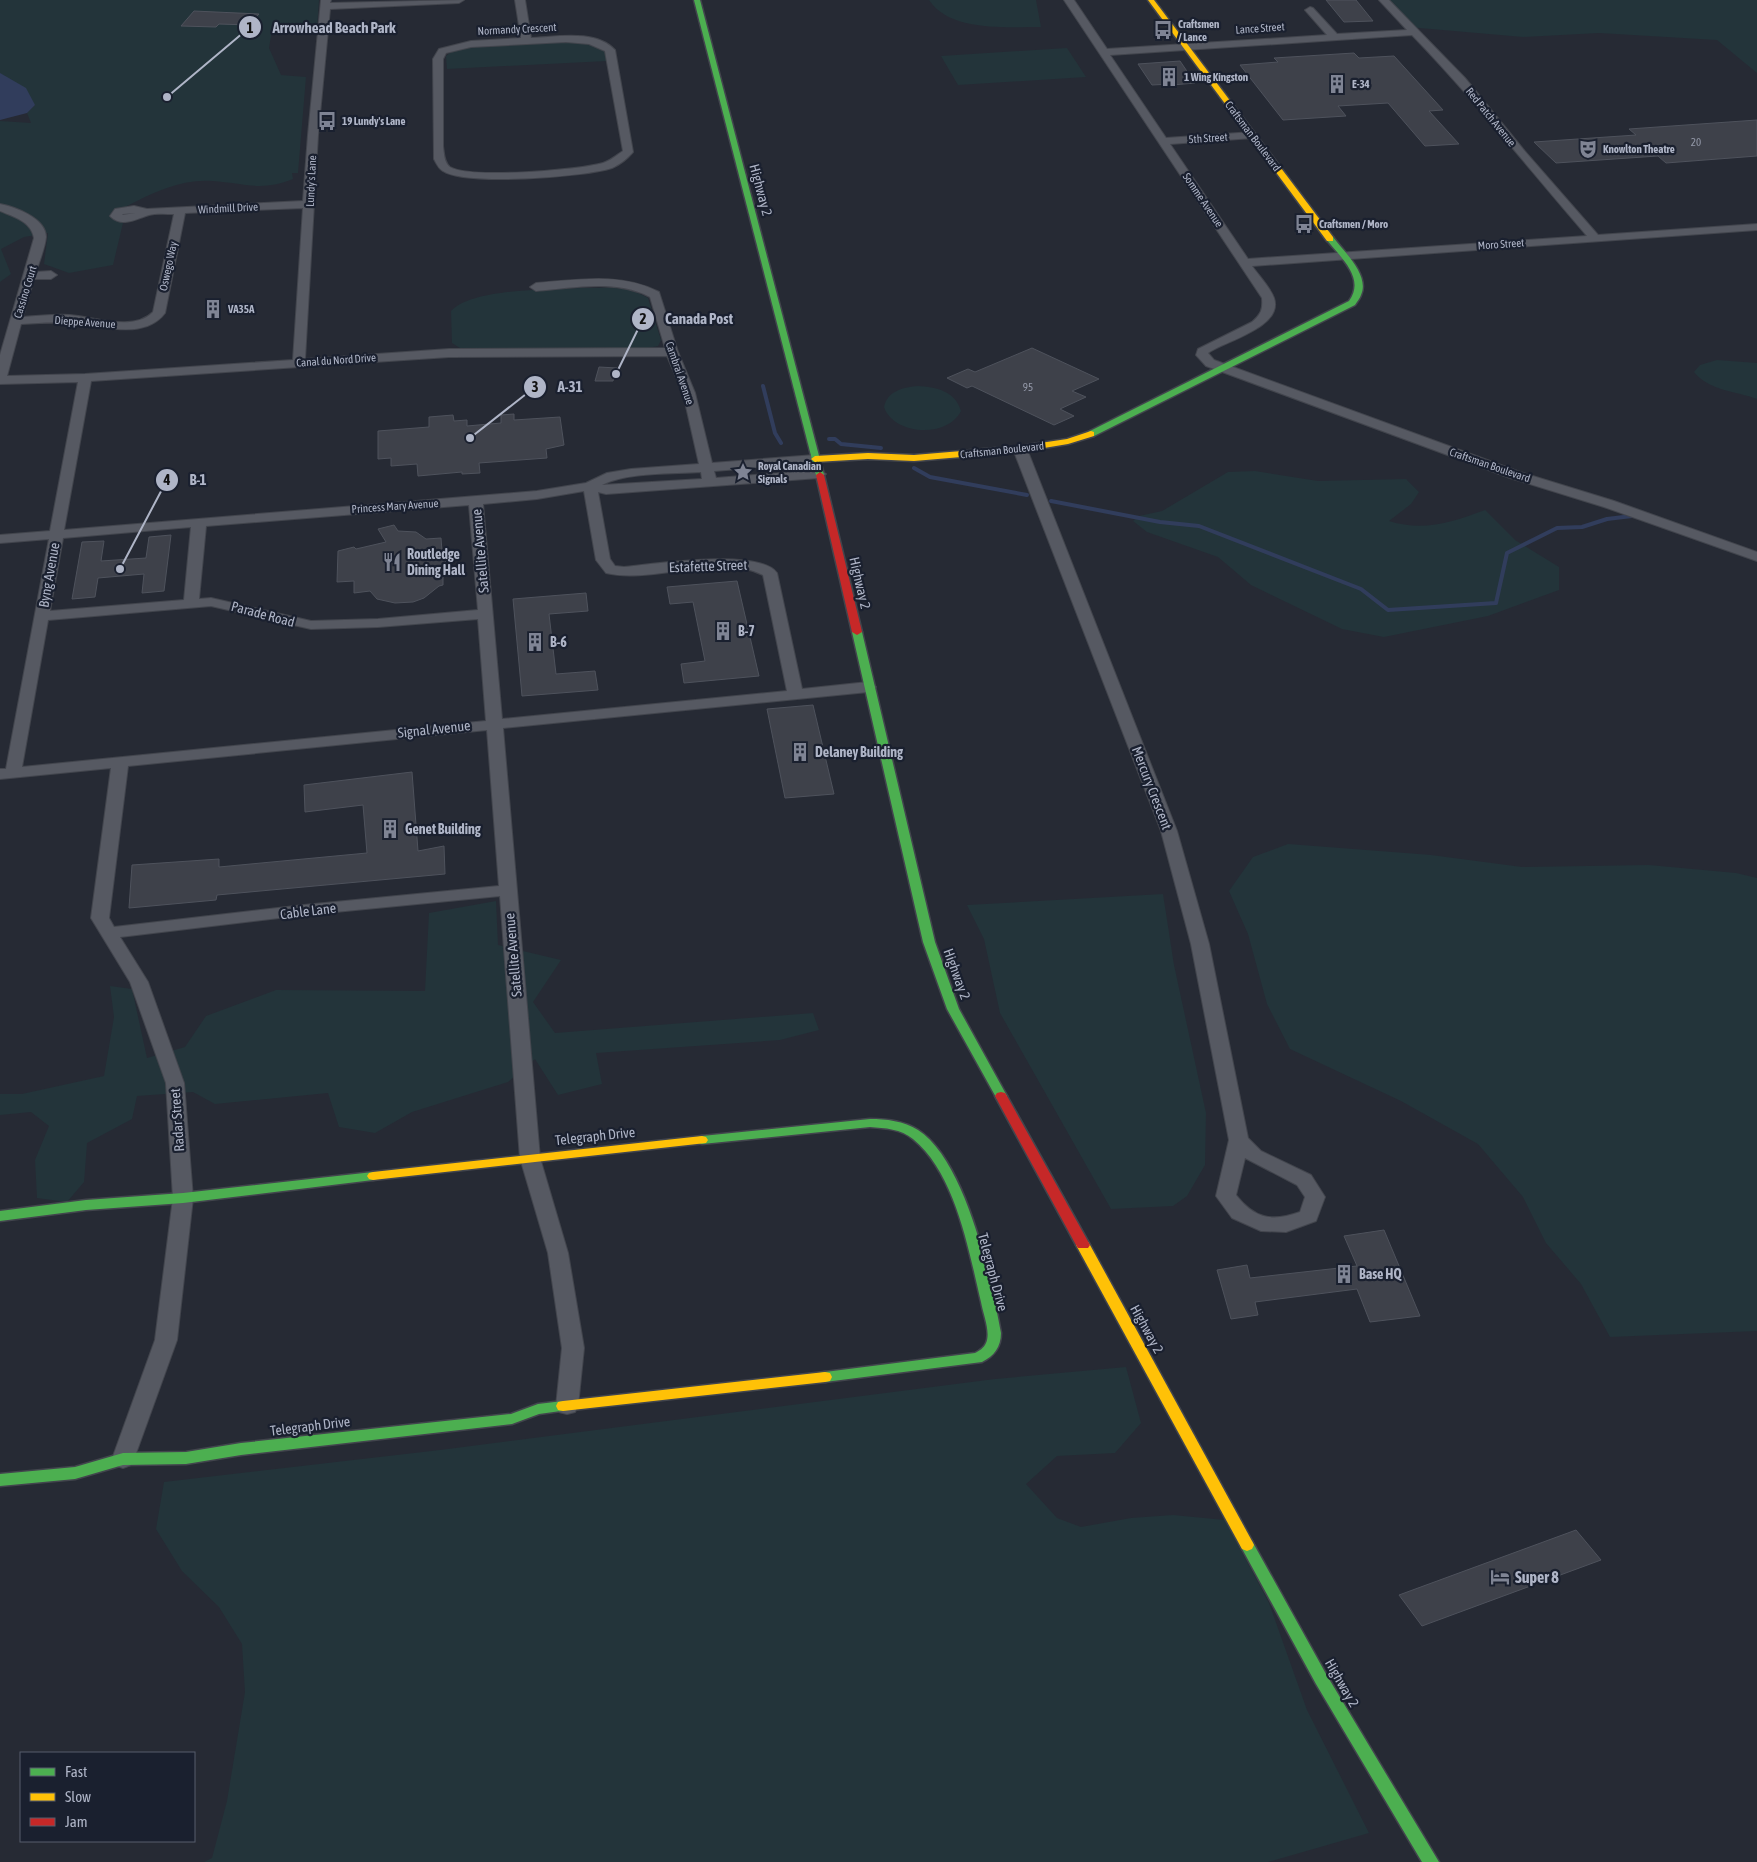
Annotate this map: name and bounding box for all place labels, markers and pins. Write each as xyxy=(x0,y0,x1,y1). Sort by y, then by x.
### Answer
callout: Arrowhead Beach Park xyxy=(237,12,405,42)
place label: Craftsmen / Lance xyxy=(1178,18,1219,43)
bus stop icon: Craftsmen / Lance xyxy=(1152,19,1174,41)
building icon: 1 Wing Kingston xyxy=(1158,66,1180,88)
place label: 1 Wing Kingston xyxy=(1184,71,1248,83)
building icon: E-34 xyxy=(1326,73,1348,95)
place label: E-34 xyxy=(1352,78,1370,90)
bus stop icon: 19 Lundy's Lane xyxy=(316,110,338,132)
place label: 19 Lundy's Lane xyxy=(342,115,405,127)
theatre icon: Knowlton Theatre xyxy=(1577,138,1599,160)
place label: Knowlton Theatre xyxy=(1603,143,1675,155)
bus stop icon: Craftsmen / Moro xyxy=(1293,213,1315,235)
place label: Craftsmen / Moro xyxy=(1319,218,1388,230)
building icon: VA35A xyxy=(202,298,224,320)
place label: VA35A xyxy=(227,303,255,315)
callout: Canada Post xyxy=(630,304,743,334)
callout: A-31 xyxy=(522,372,592,402)
place label: Royal Canadian Signals xyxy=(758,460,821,485)
place icon: Royal Canadian Signals xyxy=(732,461,754,483)
callout: B-1 xyxy=(154,465,216,495)
place label: Routledge Dining Hall xyxy=(407,546,465,578)
restaurant icon: Routledge Dining Hall xyxy=(381,551,403,573)
building icon: B-7 xyxy=(712,620,734,642)
place label: B-7 xyxy=(738,623,755,639)
building icon: B-6 xyxy=(524,631,546,653)
place label: B-6 xyxy=(550,634,567,650)
building icon: Delaney Building xyxy=(789,741,811,763)
place label: Delaney Building xyxy=(815,744,904,760)
building icon: Genet Building xyxy=(379,818,401,840)
place label: Genet Building xyxy=(405,821,482,837)
building icon: Base HQ xyxy=(1333,1263,1355,1285)
place label: Base HQ xyxy=(1359,1266,1402,1282)
hotel icon: Super 8 xyxy=(1489,1566,1511,1588)
place label: Super 8 xyxy=(1515,1568,1559,1586)

